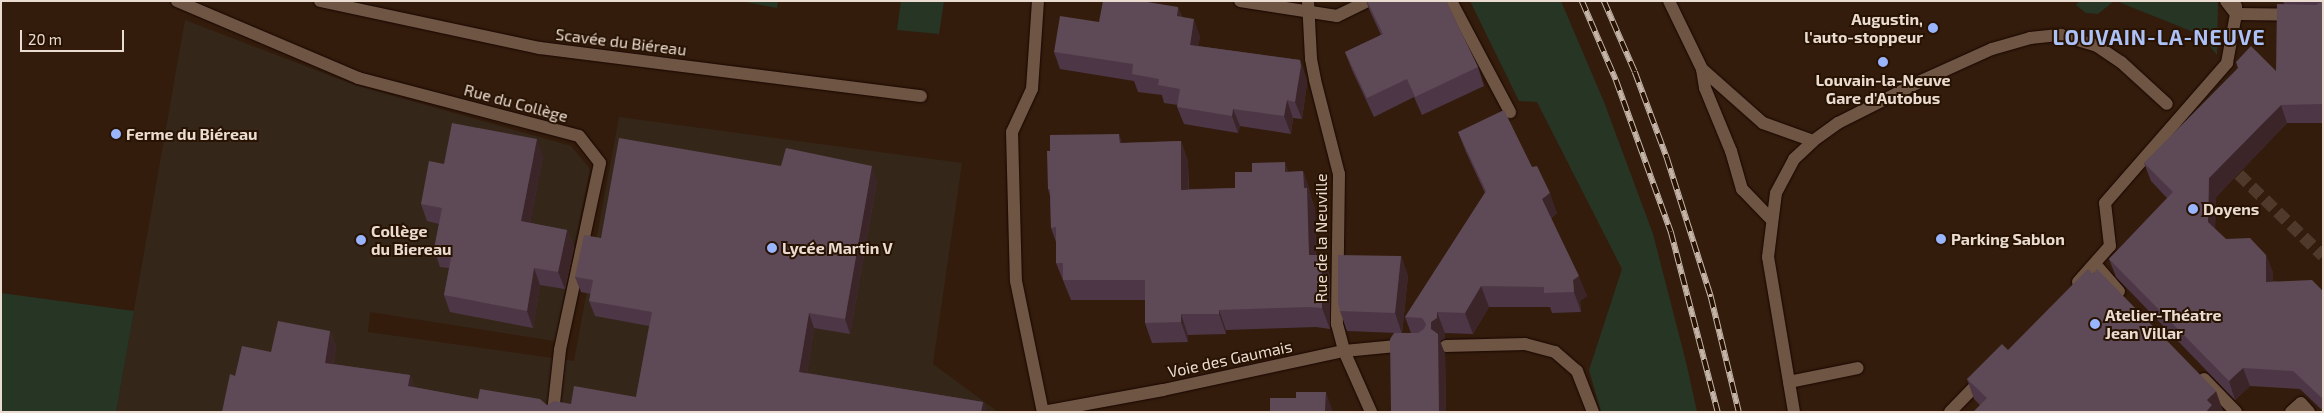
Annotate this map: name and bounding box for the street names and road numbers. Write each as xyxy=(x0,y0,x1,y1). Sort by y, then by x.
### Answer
street label: Scavée du Biéreau xyxy=(554,24,688,60)
street label: Rue du Collège xyxy=(462,80,570,126)
street label: Rue de la Neuville xyxy=(1311,173,1331,303)
street label: Voie des Gaumais xyxy=(1166,336,1294,382)

